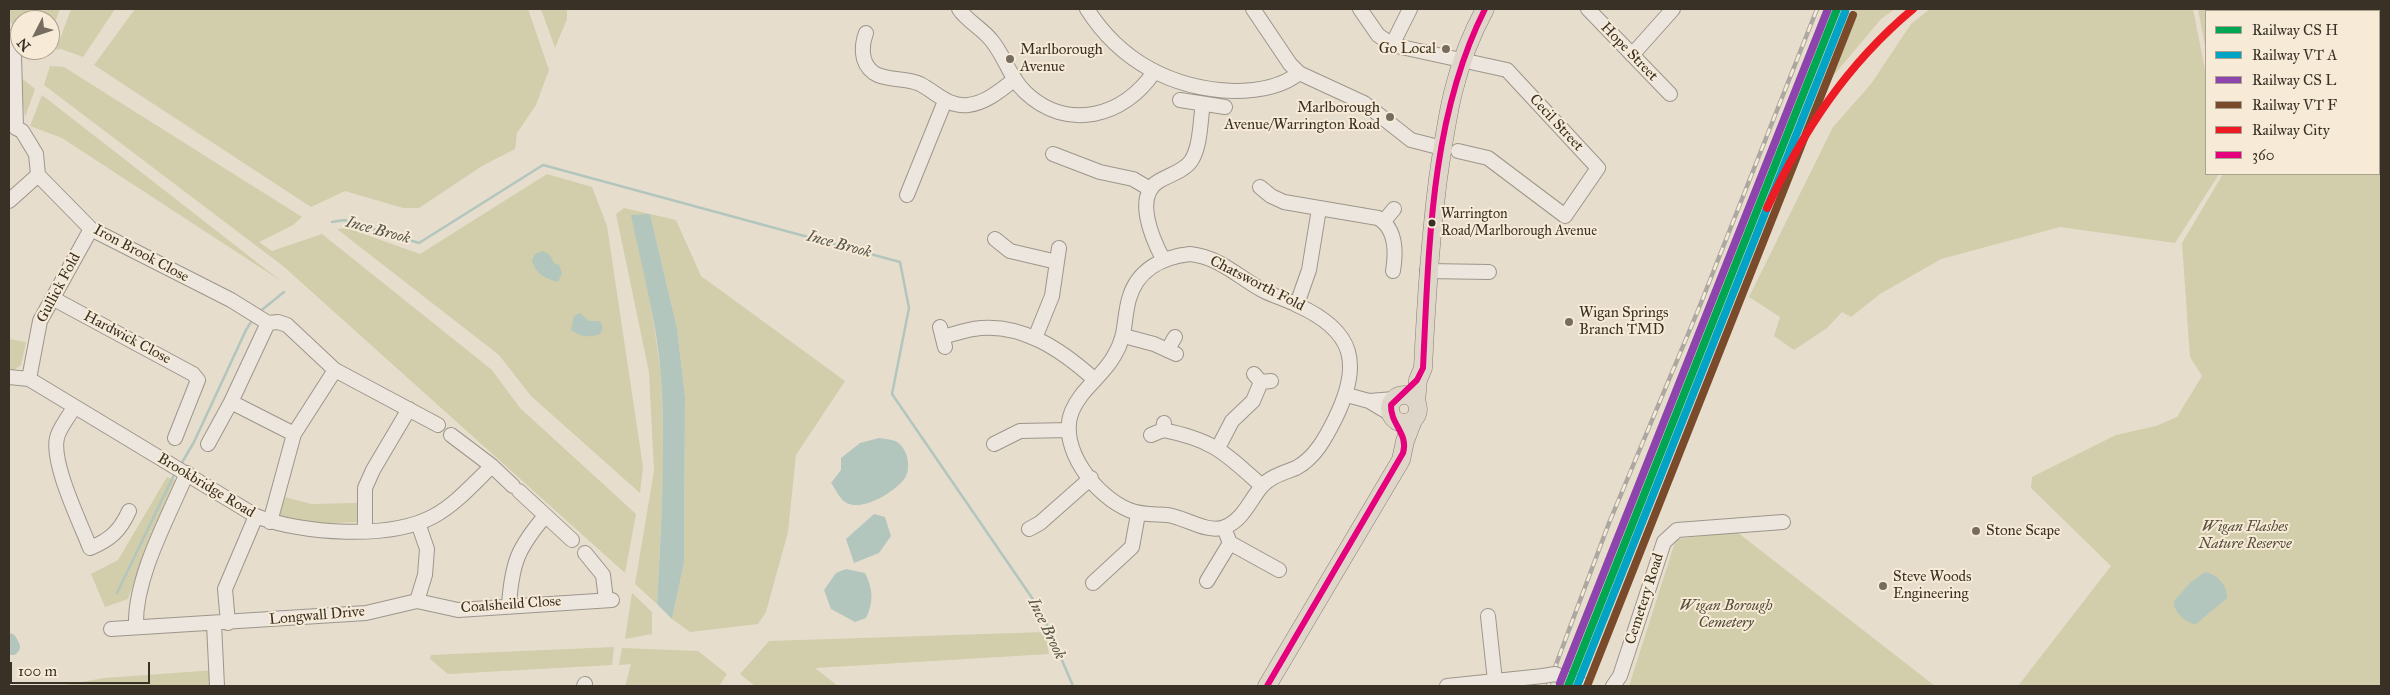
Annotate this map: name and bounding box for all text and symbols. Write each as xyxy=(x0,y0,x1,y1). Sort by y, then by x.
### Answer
north arrow xyxy=(10,10,60,60)
legend xyxy=(2205,10,2380,175)
street label: Hope Street xyxy=(1597,19,1661,85)
text: Railway CS H xyxy=(2252,21,2338,39)
text: N xyxy=(14,34,34,55)
place label: Go Local xyxy=(1379,40,1436,58)
place label: Marlborough Avenue xyxy=(1020,41,1103,76)
marker: Go Local xyxy=(1440,43,1452,55)
text: Railway VT A xyxy=(2252,46,2337,64)
marker: Marlborough Avenue xyxy=(1004,53,1016,65)
text: Railway CS L xyxy=(2252,71,2336,89)
street label: Cecil Street xyxy=(1525,91,1587,155)
text: Railway VT F xyxy=(2252,96,2337,114)
place label: Marlborough Avenue/Warrington Road xyxy=(1224,99,1380,134)
marker: Marlborough Avenue/Warrington Road xyxy=(1384,111,1396,123)
text: Railway City xyxy=(2252,121,2330,139)
text: 360 xyxy=(2252,146,2274,164)
place label: Warrington Road/Marlborough Avenue xyxy=(1441,207,1597,240)
water label: Ince Brook xyxy=(344,213,412,249)
marker: Warrington Road/Marlborough Avenue xyxy=(1427,218,1437,228)
street label: Iron Brook Close xyxy=(90,221,192,287)
water label: Ince Brook xyxy=(805,227,873,263)
street label: Gullick Fold xyxy=(33,250,85,326)
street label: Chatsworth Fold xyxy=(1207,252,1307,316)
place label: Wigan Springs Branch TMD xyxy=(1579,304,1668,339)
street label: Hardwick Close xyxy=(80,307,174,369)
marker: Wigan Springs Branch TMD xyxy=(1563,316,1575,328)
street label: Brookbridge Road xyxy=(154,450,258,522)
park label: Wigan Flashes Nature Reserve xyxy=(2198,518,2292,553)
place label: Stone Scape xyxy=(1986,522,2060,540)
marker: Stone Scape xyxy=(1970,525,1982,537)
street label: Cemetery Road xyxy=(1622,551,1668,647)
place label: Steve Woods Engineering xyxy=(1893,568,1972,603)
marker: Steve Woods Engineering xyxy=(1877,580,1889,592)
street label: Coalsheild Close xyxy=(460,593,562,617)
water label: Ince Brook xyxy=(1023,595,1069,663)
park label: Wigan Borough Cemetery xyxy=(1680,597,1772,632)
street label: Longwall Drive xyxy=(268,603,366,629)
scale bar xyxy=(12,652,152,684)
text: 100 m xyxy=(18,662,57,680)

